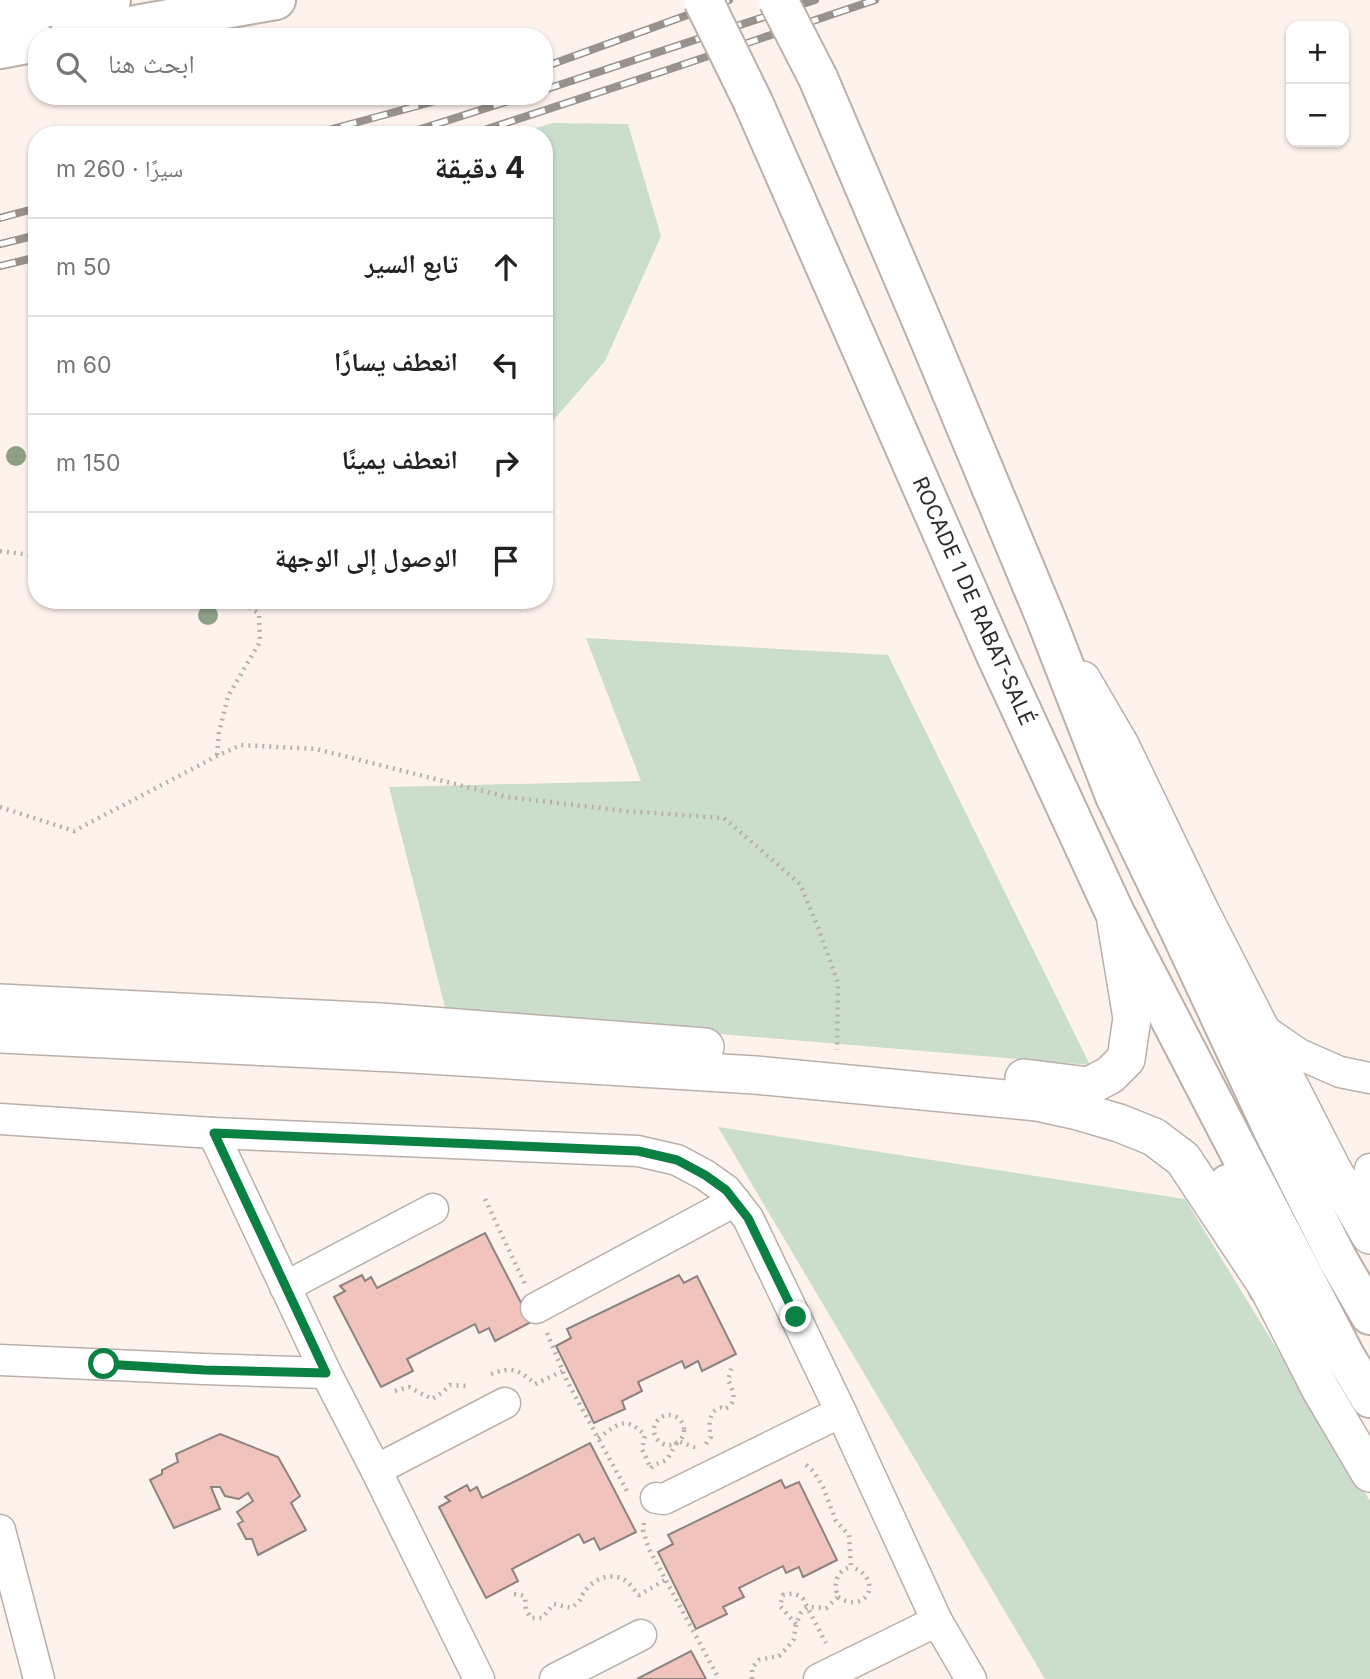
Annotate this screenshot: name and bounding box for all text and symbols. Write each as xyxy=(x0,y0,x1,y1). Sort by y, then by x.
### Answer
map controls xyxy=(1286,21,1349,147)
button: + xyxy=(1286,21,1349,84)
search box xyxy=(28,28,553,105)
icon: search xyxy=(52,48,90,86)
text: ابحث هنا xyxy=(108,48,195,79)
button: − xyxy=(1286,84,1349,147)
text: 4 دقيقة xyxy=(435,149,525,185)
text: سيرًا · 260 m xyxy=(56,155,183,183)
text: تابع السير xyxy=(365,248,458,279)
icon: ahead xyxy=(487,248,525,286)
text: 50 m xyxy=(56,253,111,281)
text: انعطف يسارًا xyxy=(334,346,458,377)
icon: left xyxy=(487,346,525,384)
text: 60 m xyxy=(56,351,111,379)
text: انعطف يمينًا xyxy=(342,444,458,475)
icon: right xyxy=(487,444,525,482)
text: 150 m xyxy=(56,449,120,477)
street label: ROCADE 1 DE RABAT-SALÉ xyxy=(908,472,1041,729)
text: الوصول إلى الوجهة xyxy=(275,542,458,573)
icon: arrive xyxy=(487,542,525,580)
route end xyxy=(780,1301,811,1332)
route start xyxy=(88,1348,119,1379)

